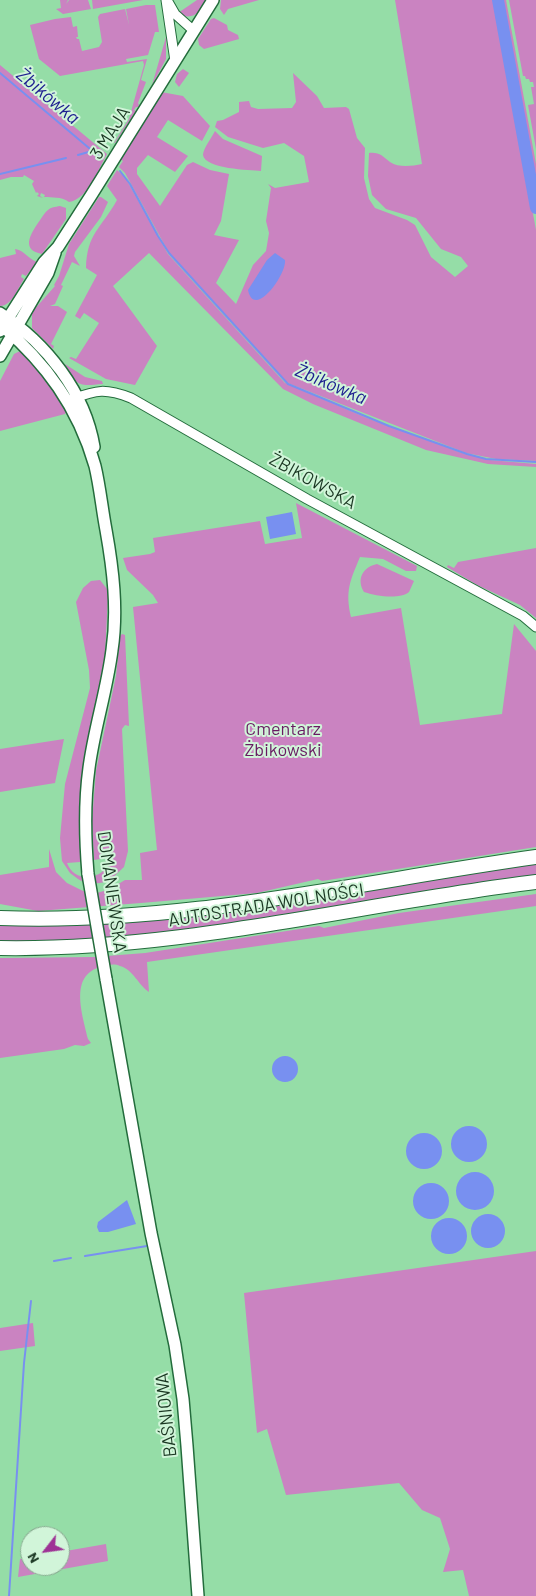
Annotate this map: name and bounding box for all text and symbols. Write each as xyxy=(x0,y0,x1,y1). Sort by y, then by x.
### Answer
water label: Żbikówka xyxy=(12,63,84,129)
street label: 3 MAJA xyxy=(85,103,135,163)
water label: Żbikówka xyxy=(292,359,370,409)
street label: ŻBIKOWSKA xyxy=(266,448,360,514)
park label: Cmentarz Żbikowski xyxy=(244,718,322,761)
street label: DOMANIEWSKA xyxy=(93,830,131,954)
street label: AUTOSTRADA WOLNOŚCI xyxy=(167,879,365,931)
street label: BAŚNIOWA xyxy=(151,1372,181,1458)
north arrow xyxy=(20,1526,70,1576)
text: N xyxy=(23,1550,42,1567)

